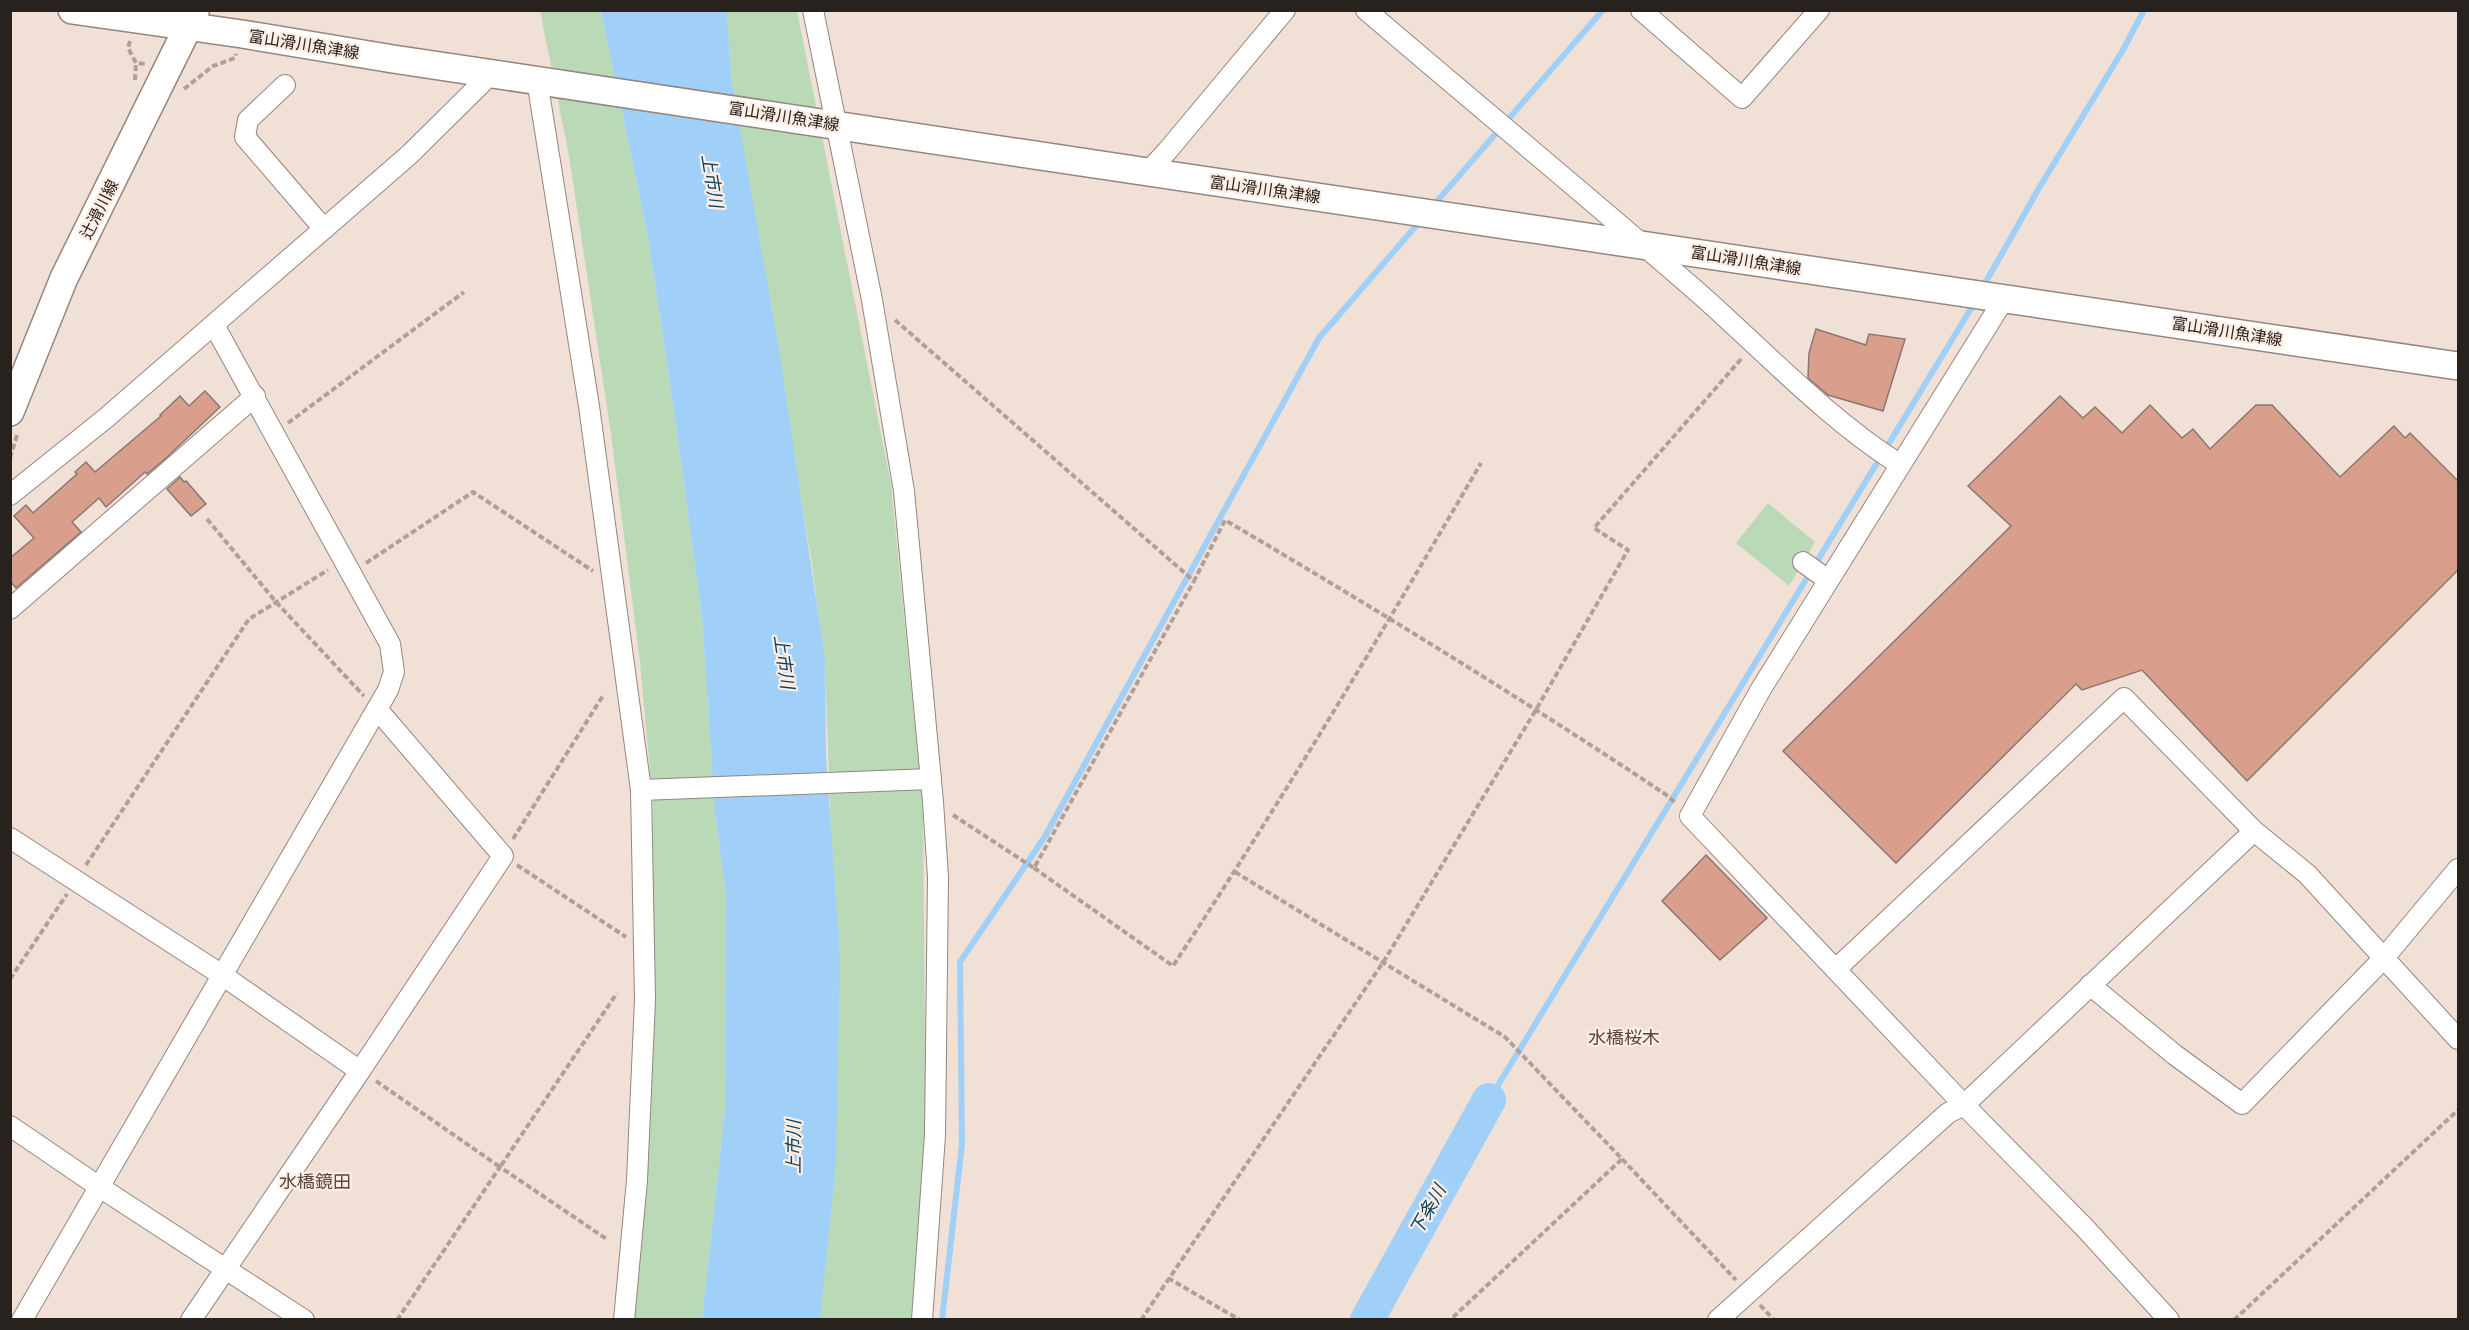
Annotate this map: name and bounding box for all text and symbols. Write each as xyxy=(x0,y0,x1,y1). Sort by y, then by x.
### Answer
street label: 富山滑川魚津線 xyxy=(247,26,361,63)
street label: 富山滑川魚津線 xyxy=(727,98,841,135)
water label: 上市川 xyxy=(698,153,727,211)
street label: 富山滑川魚津線 xyxy=(1208,172,1322,207)
street label: 辻滑川線 xyxy=(76,176,122,242)
street label: 富山滑川魚津線 xyxy=(1689,242,1803,279)
street label: 富山滑川魚津線 xyxy=(2170,313,2284,350)
water label: 上市川 xyxy=(770,634,799,692)
district label: 水橋桜木 xyxy=(1588,1027,1660,1048)
water label: 上市川 xyxy=(783,1118,804,1174)
district label: 水橋鏡田 xyxy=(279,1171,351,1192)
water label: 下条川 xyxy=(1405,1179,1451,1238)

